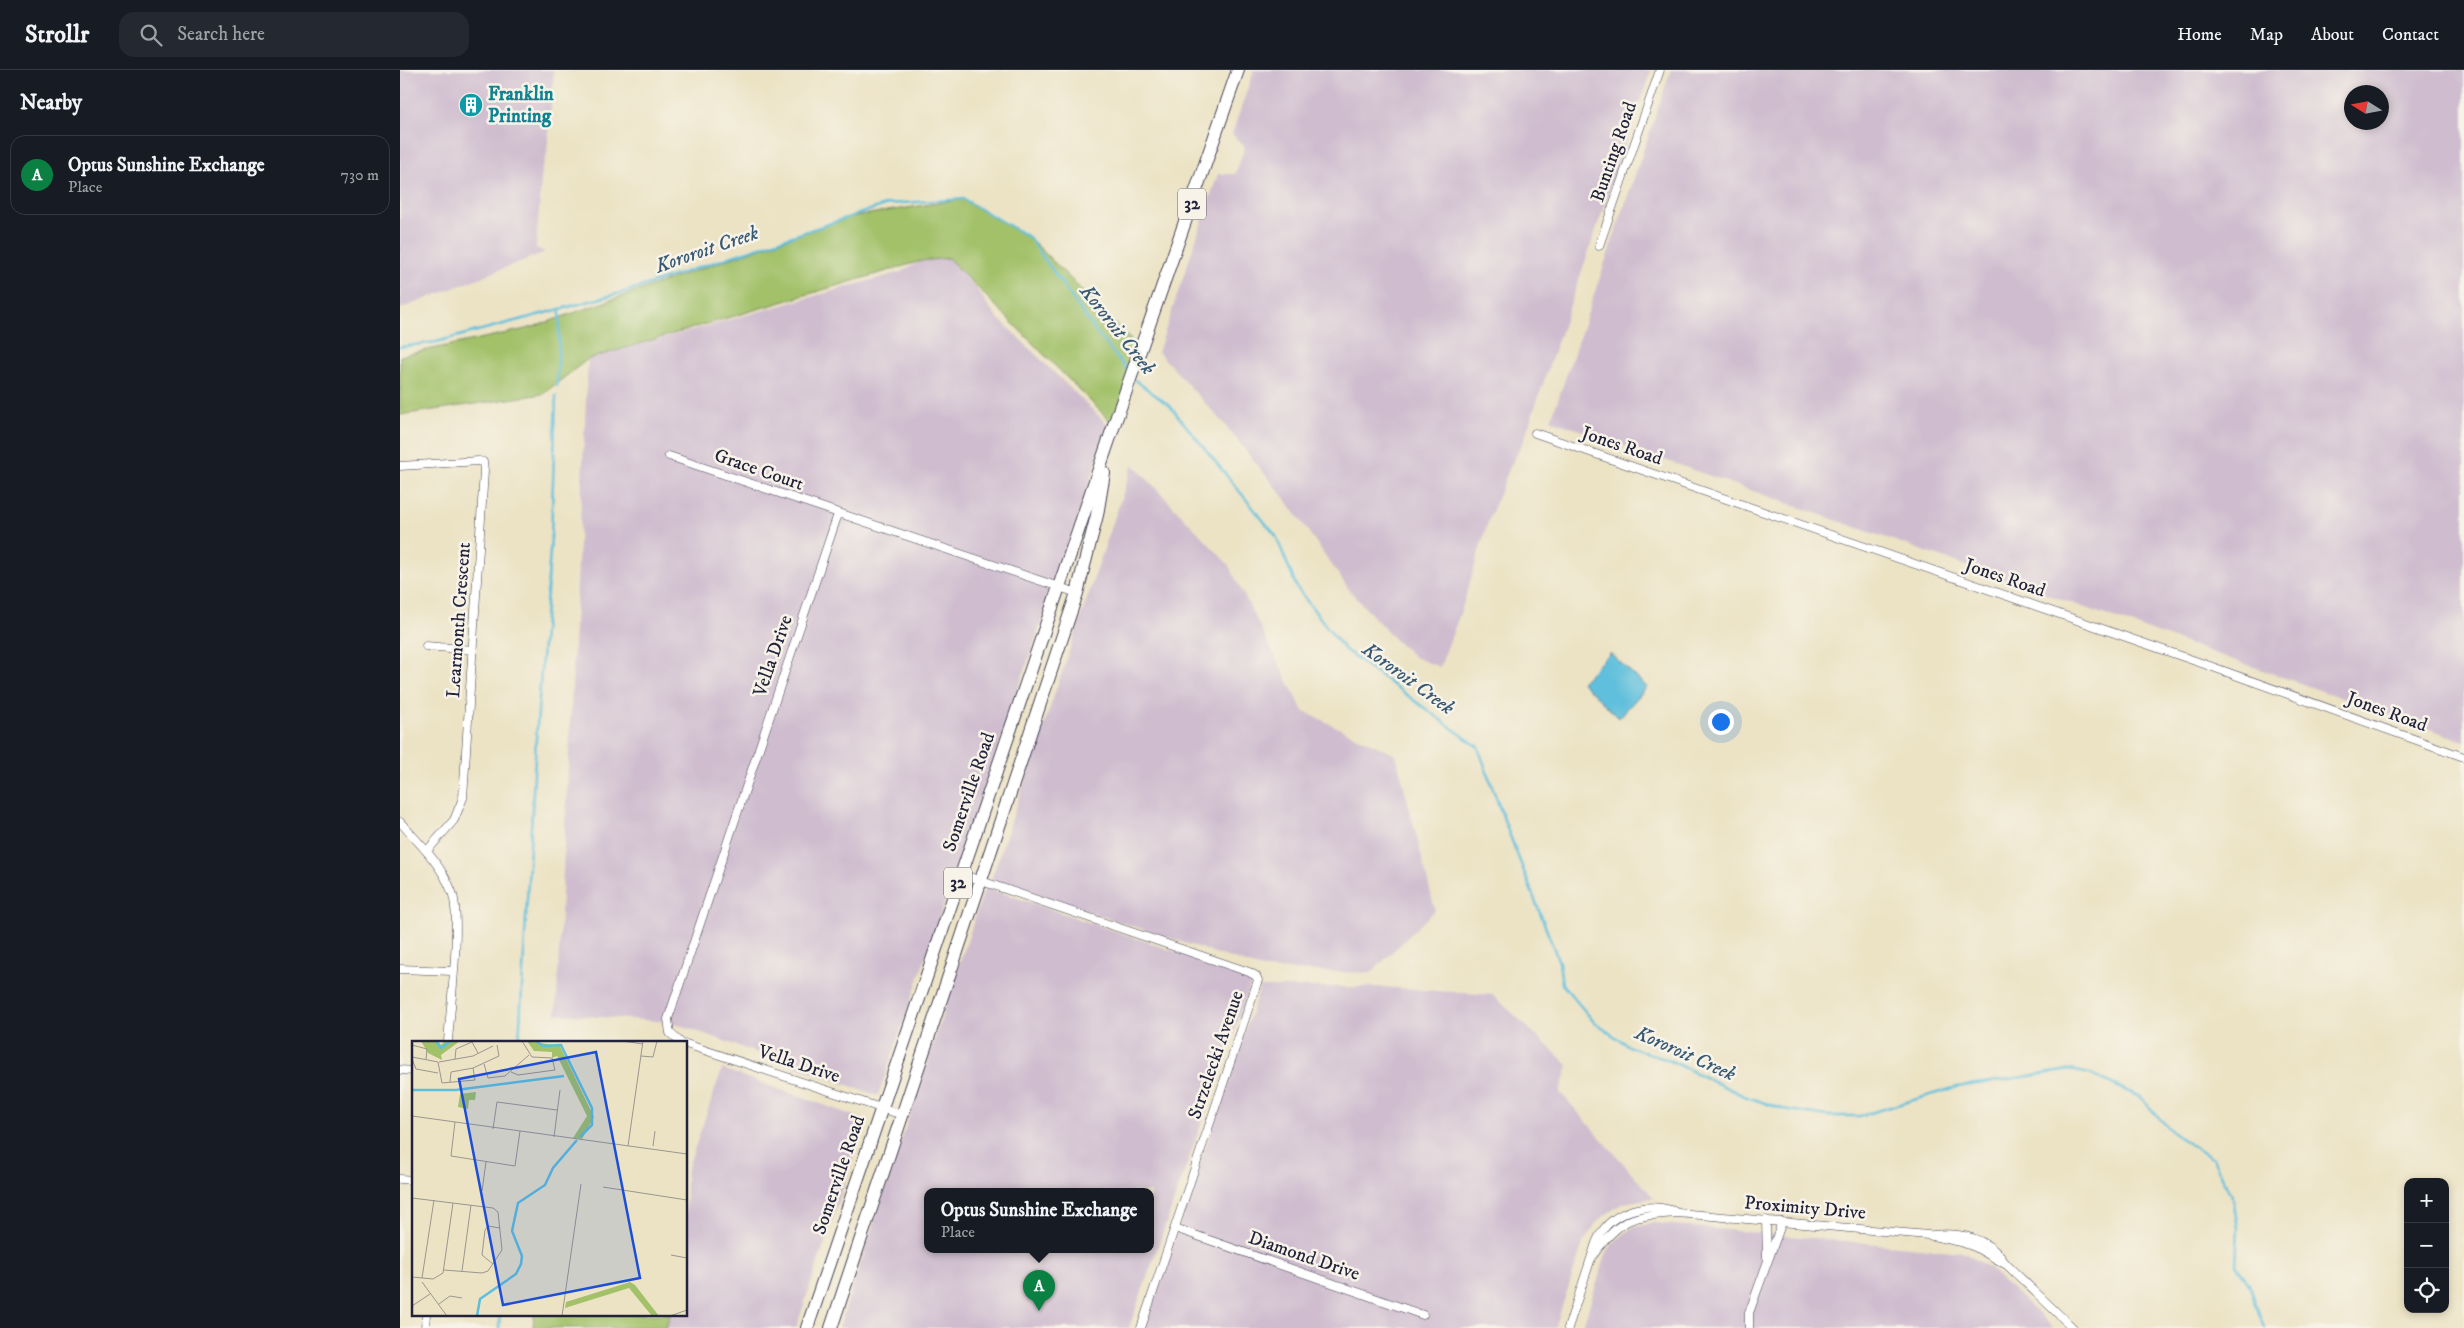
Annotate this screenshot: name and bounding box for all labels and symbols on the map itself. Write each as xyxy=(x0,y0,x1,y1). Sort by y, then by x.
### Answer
place label: Franklin Printing xyxy=(488,83,555,128)
north arrow xyxy=(2344,85,2389,130)
building icon: Franklin Printing xyxy=(458,92,484,118)
street label: Bunting Road xyxy=(1586,98,1642,205)
road number: 32 xyxy=(1178,188,1206,220)
water label: Kororoit Creek xyxy=(651,220,763,280)
water label: Kororoit Creek xyxy=(1073,279,1160,381)
street label: Jones Road xyxy=(1577,421,1666,471)
street label: Grace Court xyxy=(711,444,807,496)
street label: Learmonth Crescent xyxy=(442,541,476,699)
street label: Jones Road xyxy=(1960,553,2049,603)
street label: Vella Drive xyxy=(748,612,798,701)
water label: Kororoit Creek xyxy=(1356,637,1459,721)
street label: Jones Road xyxy=(2342,686,2431,737)
your location xyxy=(1708,709,1734,735)
street label: Somerville Road xyxy=(938,729,1000,855)
road number: 32 xyxy=(944,868,972,898)
street label: Strzelecki Avenue xyxy=(1183,988,1249,1122)
water label: Kororoit Creek xyxy=(1630,1020,1740,1088)
street label: Vella Drive xyxy=(754,1040,843,1088)
inset map xyxy=(412,1041,688,1316)
street label: Somerville Road xyxy=(808,1112,870,1238)
street label: Proximity Drive xyxy=(1743,1191,1867,1225)
street label: Diamond Drive xyxy=(1245,1226,1363,1286)
pin: A xyxy=(1023,1270,1055,1311)

